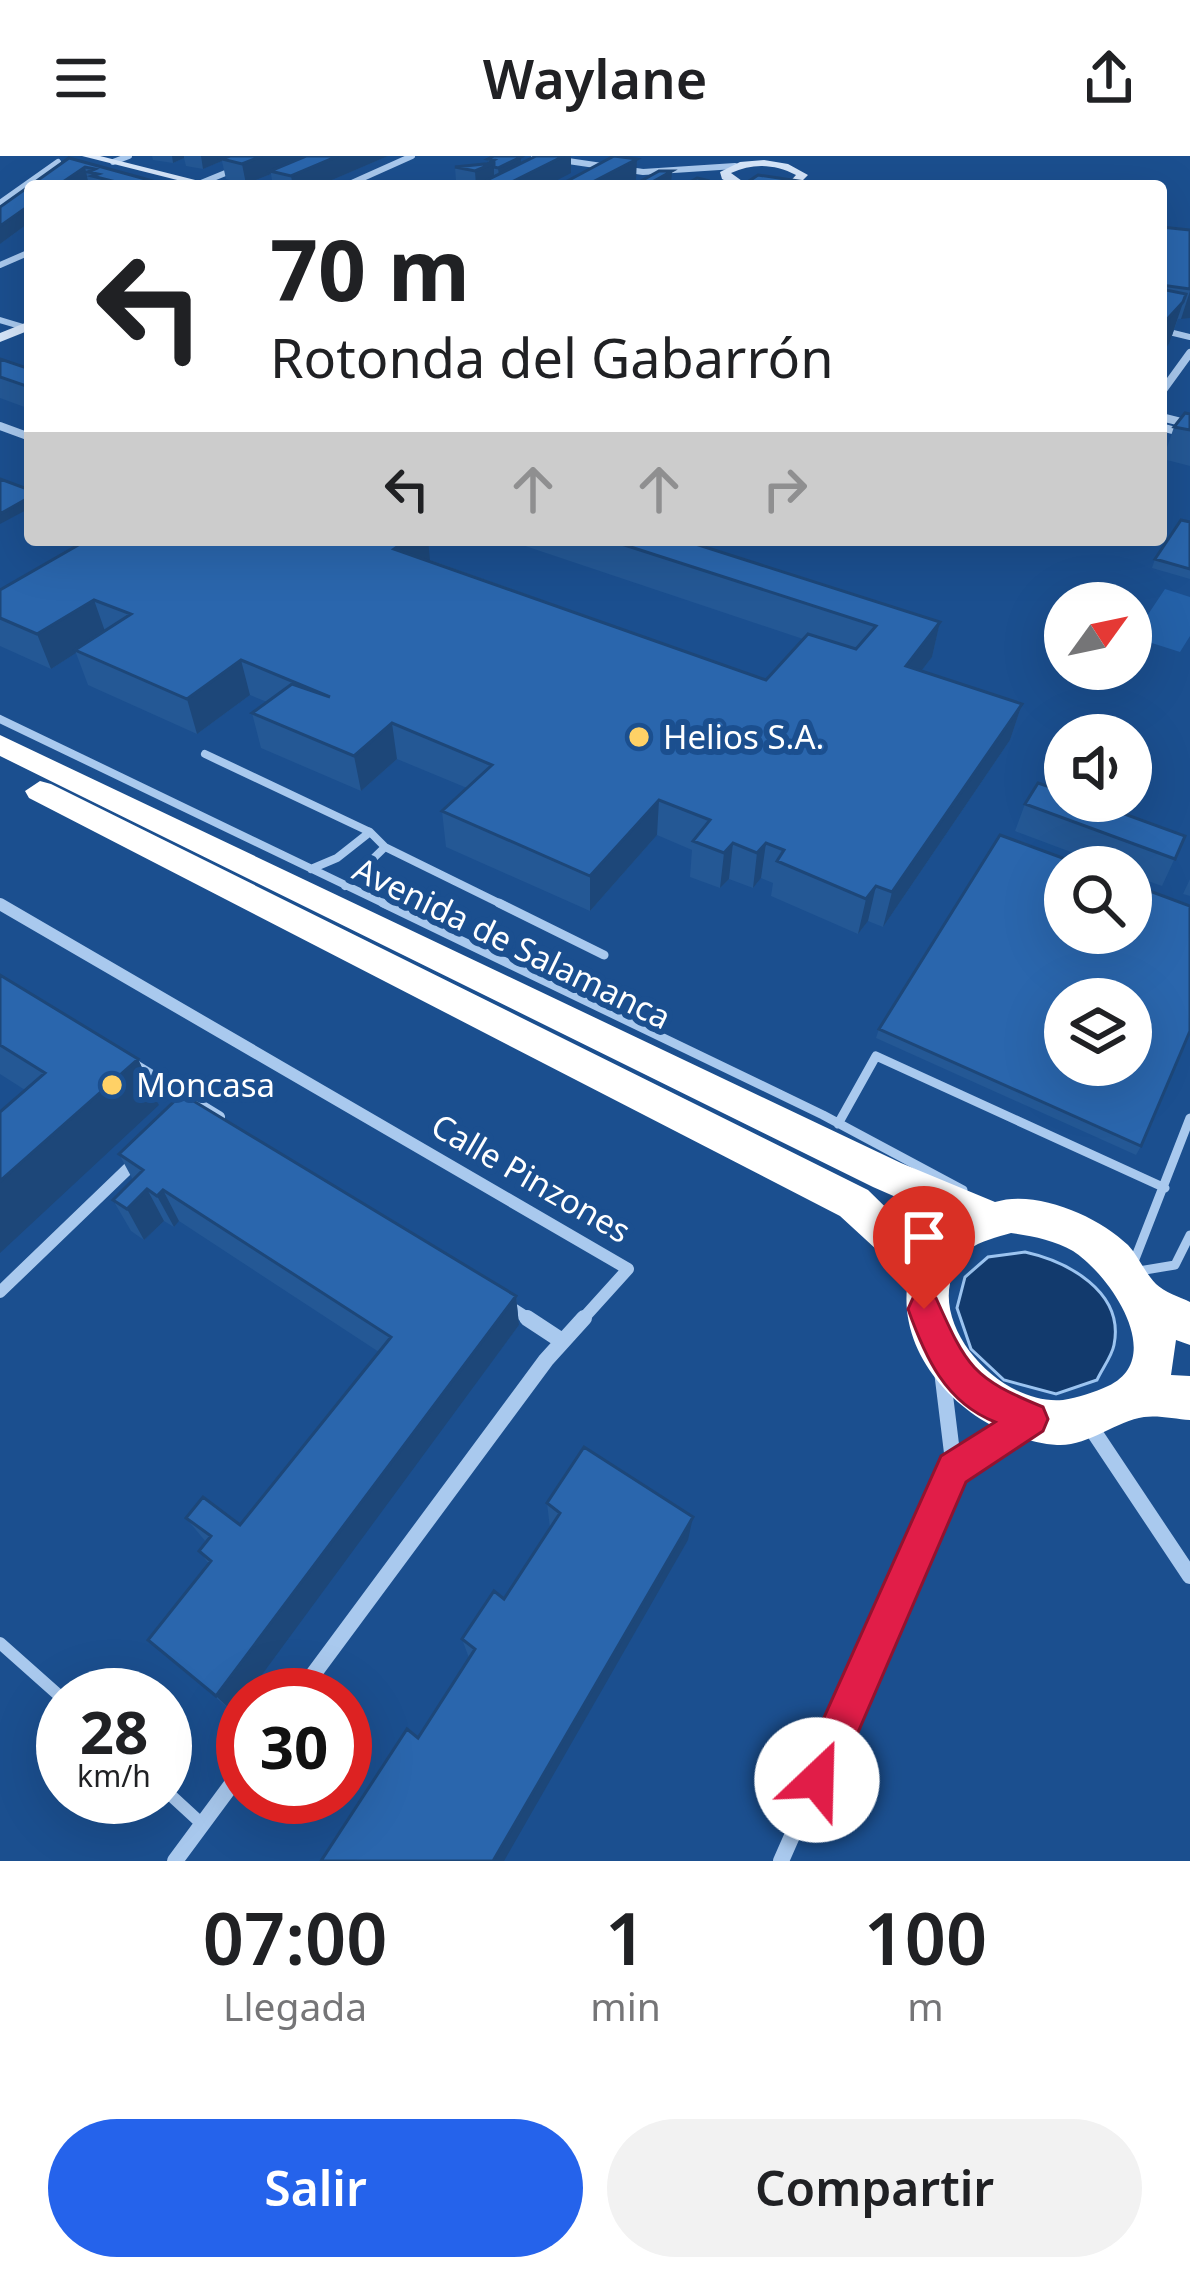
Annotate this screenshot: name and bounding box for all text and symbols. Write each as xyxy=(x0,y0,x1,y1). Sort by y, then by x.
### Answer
text: Waylane xyxy=(483,41,707,115)
icon: menu xyxy=(48,45,114,111)
icon: share xyxy=(1076,45,1142,111)
text: 70 m xyxy=(270,211,470,326)
icon: left xyxy=(72,228,228,384)
text: Rotonda del Gabarrón xyxy=(270,320,834,394)
icon: left xyxy=(374,456,440,522)
icon: ahead xyxy=(500,456,566,522)
icon: ahead xyxy=(626,456,692,522)
icon: right xyxy=(752,456,818,522)
north arrow xyxy=(1044,582,1152,690)
map controls xyxy=(1044,582,1152,1086)
place label: Helios S.A. xyxy=(663,714,824,759)
button: sound xyxy=(1044,714,1152,822)
marker: Helios S.A. xyxy=(626,724,652,750)
street label: Avenida de Salamanca xyxy=(346,846,678,1039)
button: search xyxy=(1044,846,1152,954)
button: layers xyxy=(1044,978,1152,1086)
place label: Moncasa xyxy=(136,1062,275,1107)
marker: Moncasa xyxy=(99,1072,125,1098)
street label: Calle Pinzones xyxy=(424,1102,639,1253)
pin xyxy=(873,1186,975,1309)
icon: arrive xyxy=(891,1204,957,1270)
speed limit sign: 30 xyxy=(216,1668,372,1824)
text: 28 xyxy=(80,1690,148,1772)
position arrow xyxy=(754,1717,880,1843)
text: km/h xyxy=(77,1755,151,1796)
text: 07:00 xyxy=(203,1888,387,1986)
text: 1 xyxy=(605,1888,646,1986)
text: 100 xyxy=(864,1888,987,1986)
text: Llegada xyxy=(223,1979,367,2032)
text: min xyxy=(590,1979,661,2032)
text: m xyxy=(907,1979,944,2032)
button: Salir xyxy=(48,2119,583,2257)
button: Compartir xyxy=(607,2119,1142,2257)

